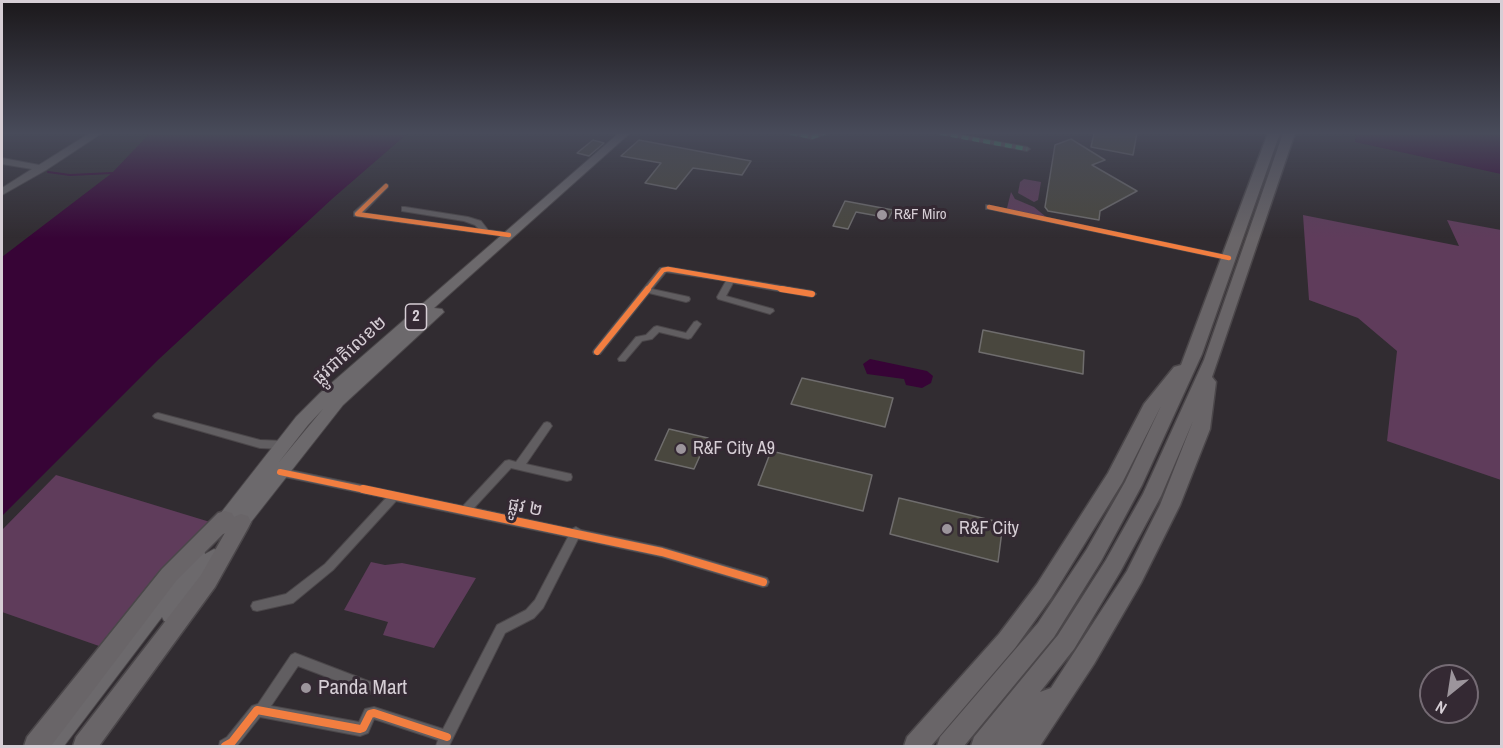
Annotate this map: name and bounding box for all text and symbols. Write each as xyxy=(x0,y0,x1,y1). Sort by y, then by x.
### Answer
place label: R&F Miro xyxy=(894,206,947,224)
marker: R&F Miro xyxy=(875,208,889,222)
road number: 2 xyxy=(406,304,426,330)
street label: ផ្លូវជាតិលេខ២ xyxy=(309,312,391,390)
place label: R&F City A9 xyxy=(693,438,775,460)
marker: R&F City A9 xyxy=(674,442,688,456)
street label: ផ្លូវ ២ xyxy=(506,494,544,522)
place label: R&F City xyxy=(959,518,1019,540)
marker: R&F City xyxy=(940,522,954,536)
north arrow xyxy=(1419,664,1479,724)
place label: Panda Mart xyxy=(318,675,407,701)
marker: Panda Mart xyxy=(299,681,313,695)
text: N xyxy=(1431,696,1451,720)

